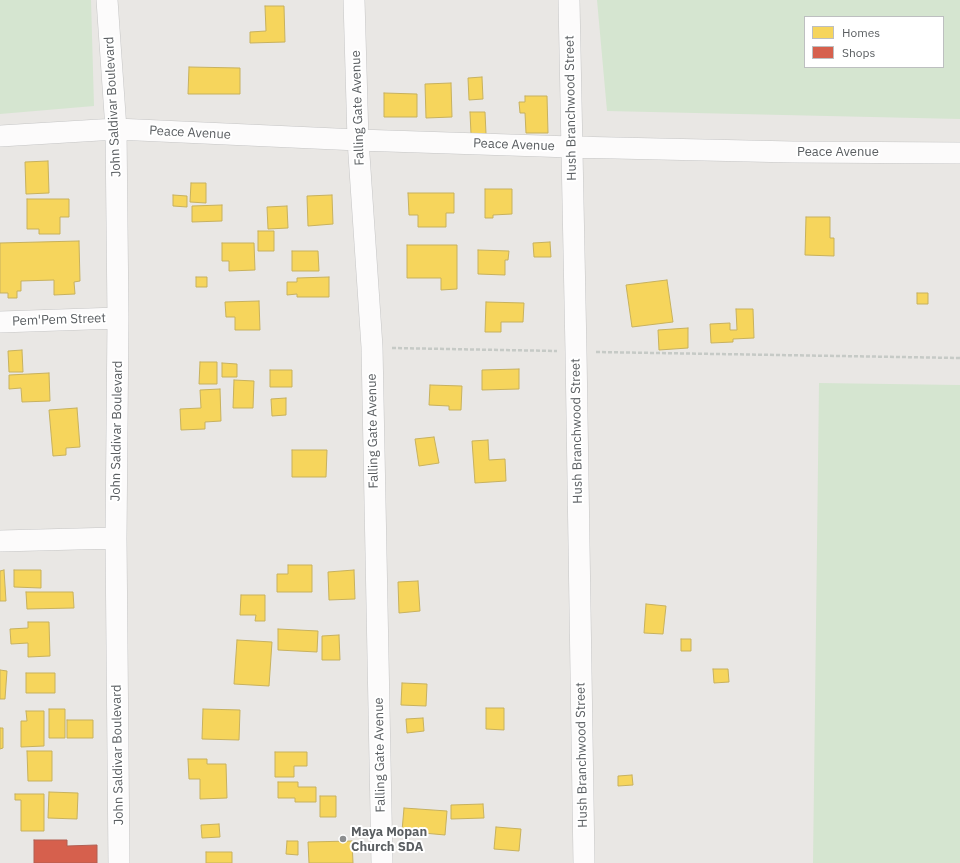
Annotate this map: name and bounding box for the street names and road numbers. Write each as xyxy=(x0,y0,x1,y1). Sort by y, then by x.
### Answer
street label: Hush Branchwood Street xyxy=(562,35,580,181)
street label: John Saldivar Boulevard xyxy=(102,36,124,178)
street label: Falling Gate Avenue xyxy=(348,50,368,166)
street label: Peace Avenue xyxy=(149,123,231,143)
street label: Peace Avenue xyxy=(473,136,555,154)
street label: Peace Avenue xyxy=(797,144,879,160)
street label: Pem'Pem Street xyxy=(12,311,106,329)
street label: Hush Branchwood Street xyxy=(568,358,586,504)
street label: John Saldivar Boulevard xyxy=(108,360,126,502)
street label: Falling Gate Avenue xyxy=(364,373,382,489)
street label: Hush Branchwood Street xyxy=(573,682,591,828)
street label: John Saldivar Boulevard xyxy=(109,684,127,826)
street label: Falling Gate Avenue xyxy=(371,697,389,813)

